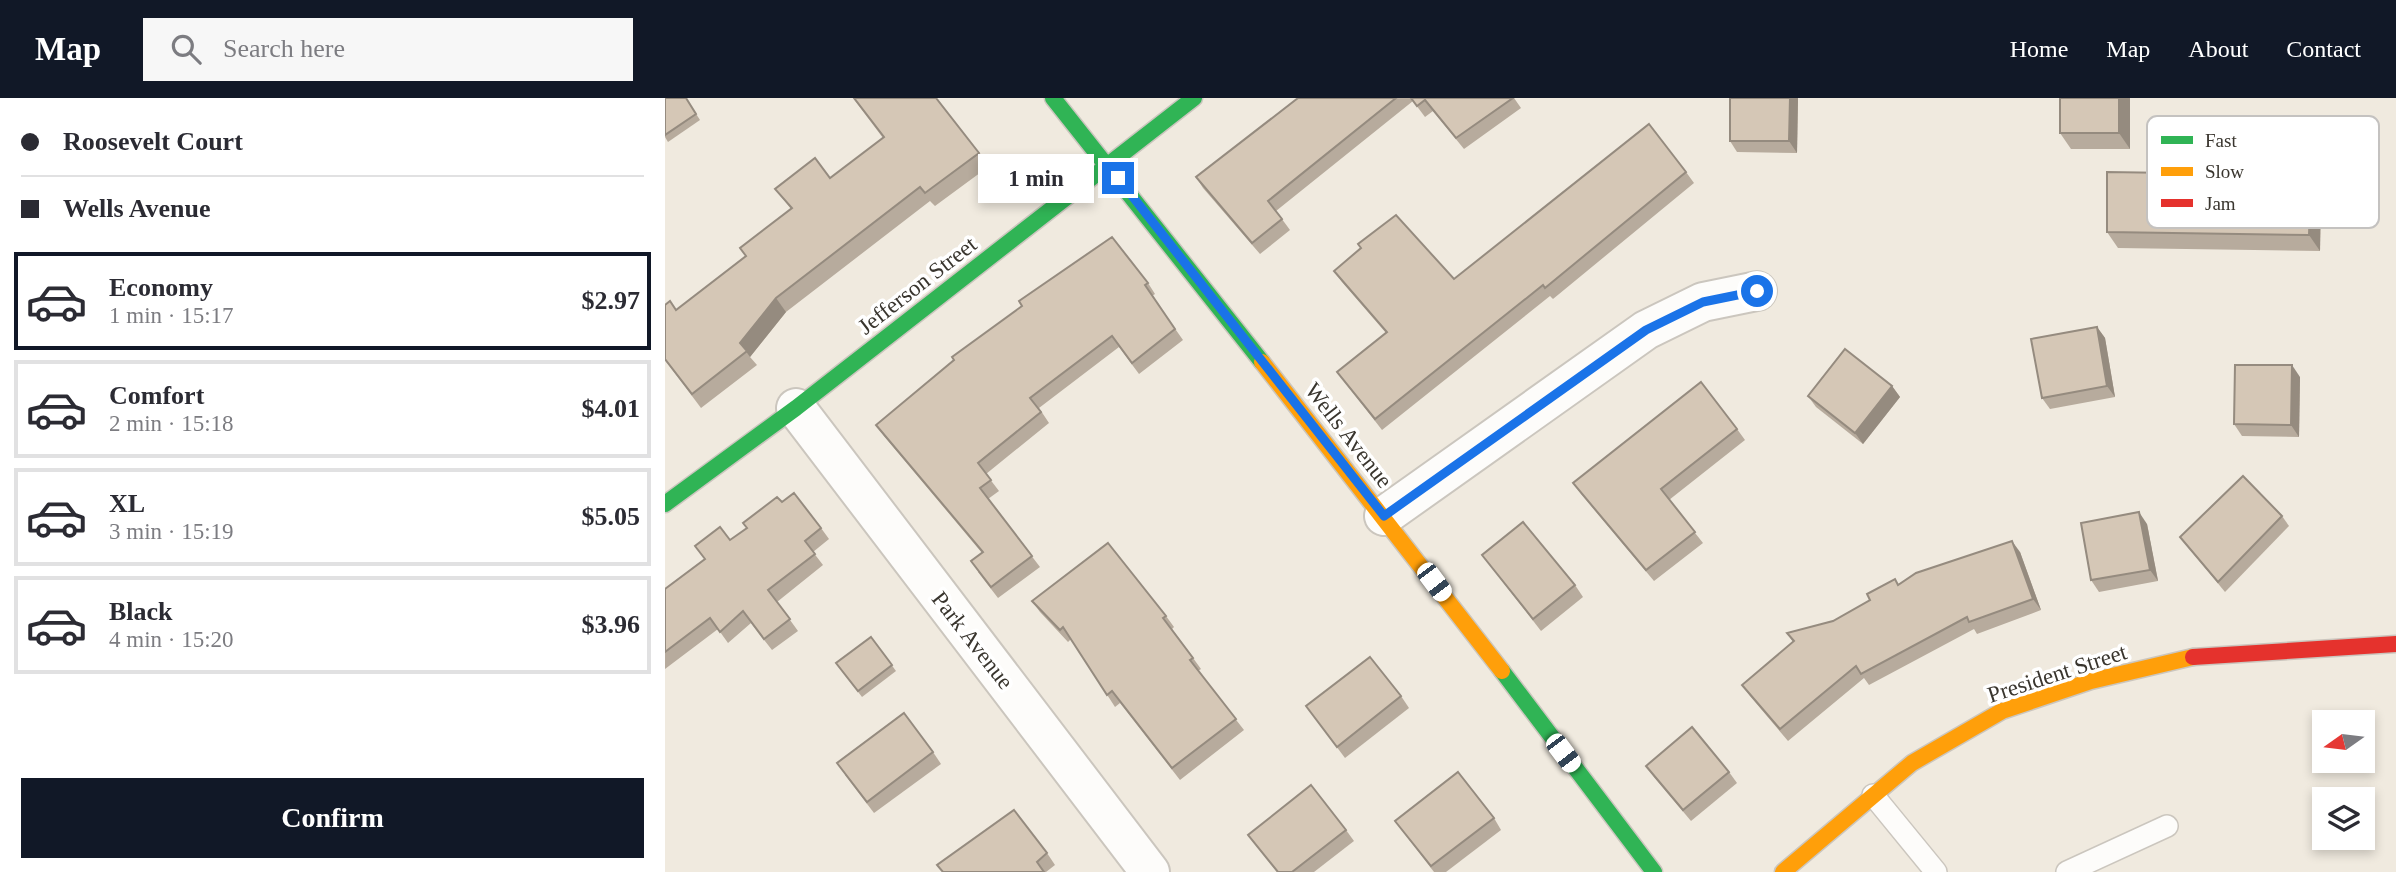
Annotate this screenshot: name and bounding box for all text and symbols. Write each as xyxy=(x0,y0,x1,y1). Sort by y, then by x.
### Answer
search box xyxy=(143,18,633,81)
icon: search xyxy=(167,30,205,68)
text: Map xyxy=(35,31,101,67)
text: Search here xyxy=(223,34,345,63)
text: Home xyxy=(2010,36,2068,62)
text: Map xyxy=(2106,36,2150,62)
text: About xyxy=(2188,36,2248,62)
text: Contact xyxy=(2286,36,2361,62)
legend xyxy=(2147,116,2379,228)
text: Roosevelt Court xyxy=(63,127,243,156)
text: Fast xyxy=(2205,130,2237,151)
callout: 1 min xyxy=(978,154,1093,202)
text: Slow xyxy=(2205,161,2244,182)
route end xyxy=(1102,162,1134,194)
text: 1 min xyxy=(1008,166,1064,191)
text: Jam xyxy=(2205,193,2236,214)
text: Wells Avenue xyxy=(63,194,211,223)
street label: Jefferson Street xyxy=(853,231,982,339)
icon: car xyxy=(25,270,88,333)
text: Economy xyxy=(109,273,213,302)
route start xyxy=(1741,275,1773,307)
text: $2.97 xyxy=(582,286,640,315)
text: 1 min · 15:17 xyxy=(109,303,234,328)
icon: car xyxy=(25,378,88,441)
street label: Wells Avenue xyxy=(1300,378,1397,493)
text: Comfort xyxy=(109,381,204,410)
text: $4.01 xyxy=(582,394,640,423)
text: 2 min · 15:18 xyxy=(109,411,234,436)
icon: car xyxy=(25,486,88,549)
text: XL xyxy=(109,489,145,518)
text: $5.05 xyxy=(582,502,640,531)
text: 3 min · 15:19 xyxy=(109,519,234,544)
car xyxy=(1413,559,1456,605)
street label: Park Avenue xyxy=(927,587,1018,694)
icon: car xyxy=(25,594,88,657)
text: Black xyxy=(109,597,173,626)
text: $3.96 xyxy=(582,610,640,639)
text: 4 min · 15:20 xyxy=(109,627,234,652)
street label: President Street xyxy=(1984,639,2131,708)
north arrow xyxy=(2312,710,2375,774)
map controls xyxy=(2312,710,2375,850)
car xyxy=(1542,730,1585,776)
button: Confirm xyxy=(21,778,644,858)
button: layers xyxy=(2312,787,2375,850)

